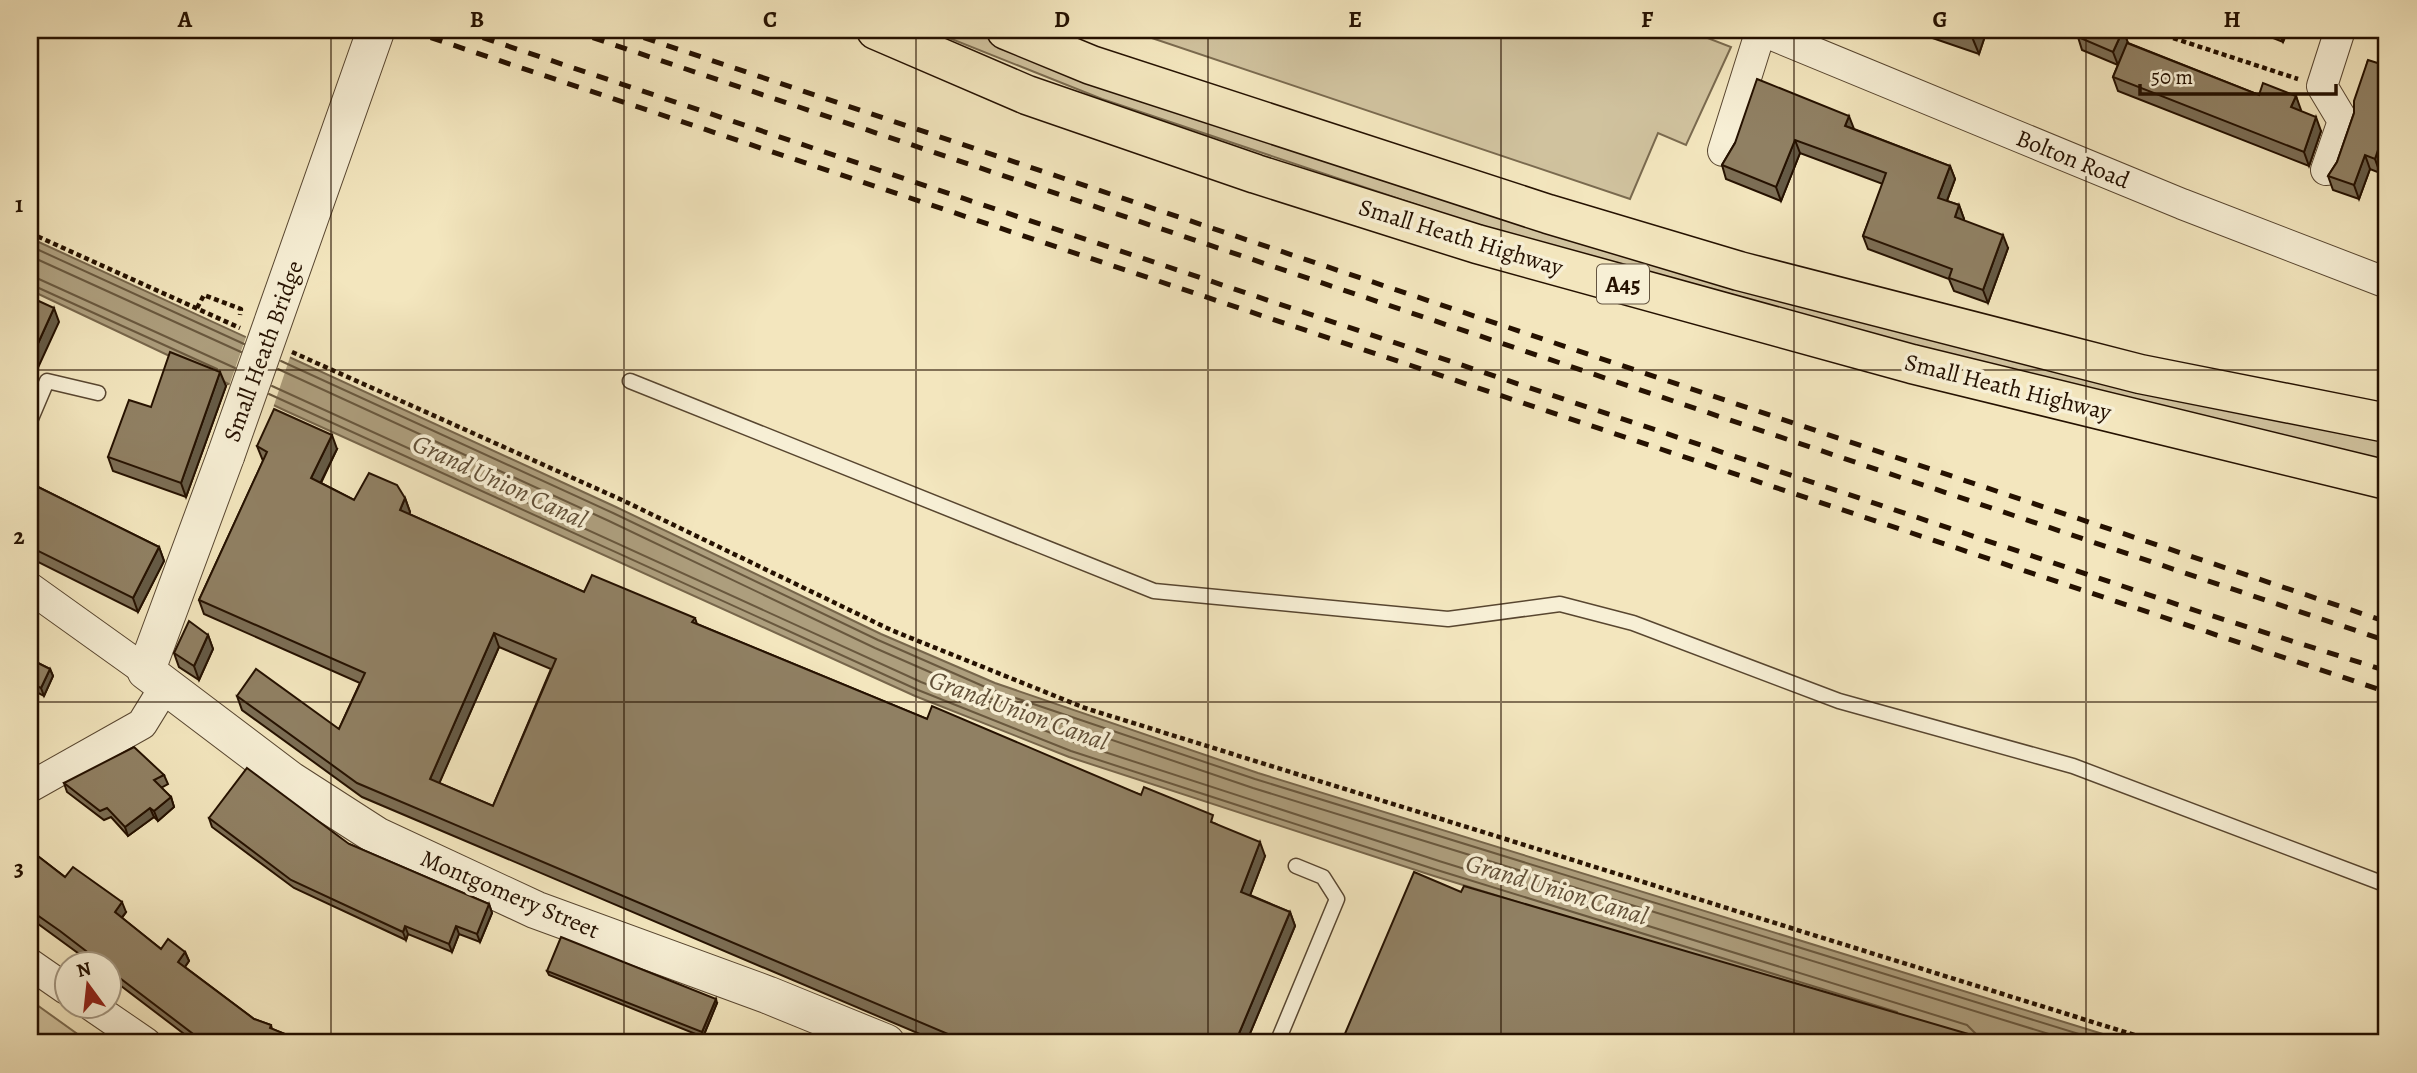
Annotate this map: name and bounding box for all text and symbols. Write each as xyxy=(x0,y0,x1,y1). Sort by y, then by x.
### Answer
text: A xyxy=(177,4,193,35)
text: B xyxy=(470,4,484,35)
text: C xyxy=(763,4,777,35)
text: D xyxy=(1054,4,1070,35)
text: E xyxy=(1348,4,1362,35)
text: F xyxy=(1641,4,1654,35)
text: G xyxy=(1932,4,1948,35)
text: H xyxy=(2223,4,2241,35)
scale bar xyxy=(2140,52,2336,96)
text: 50 m xyxy=(2151,63,2193,91)
street label: Bolton Road xyxy=(2012,122,2135,196)
text: 1 xyxy=(15,189,23,220)
street label: Small Heath Highway xyxy=(1355,191,1567,283)
street label: Small Heath Bridge xyxy=(215,256,311,446)
road number: A45 xyxy=(1597,264,1649,304)
street label: Small Heath Highway xyxy=(1901,346,2115,428)
water label: Grand Union Canal xyxy=(407,426,593,537)
text: 2 xyxy=(13,521,25,552)
water label: Grand Union Canal xyxy=(924,662,1114,759)
street label: Montgomery Street xyxy=(416,842,605,946)
water label: Grand Union Canal xyxy=(1461,845,1653,934)
text: 3 xyxy=(14,853,24,884)
north arrow xyxy=(52,950,122,1020)
text: N xyxy=(74,955,94,984)

